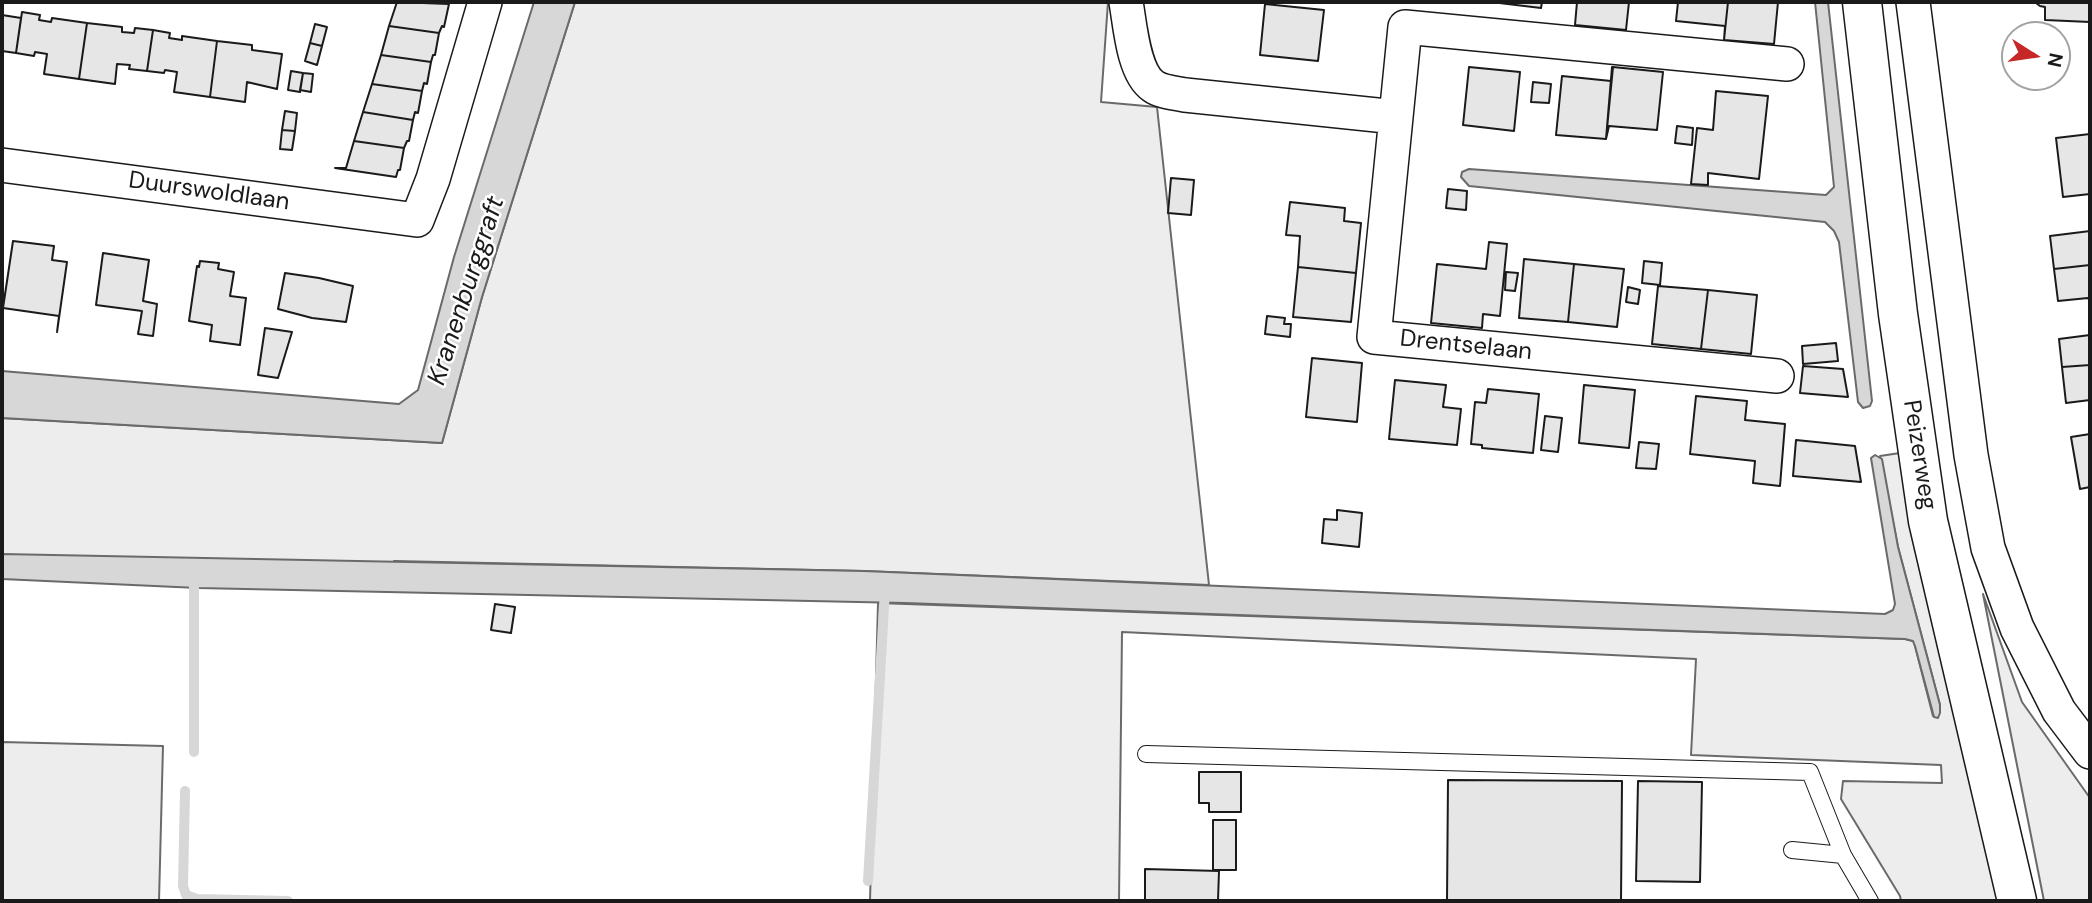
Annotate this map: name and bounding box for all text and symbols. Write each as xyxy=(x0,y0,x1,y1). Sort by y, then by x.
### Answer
north arrow xyxy=(2001,21,2071,91)
text: N xyxy=(2041,51,2069,69)
street label: Duurswoldlaan xyxy=(127,166,291,218)
water label: Kranenburggraft xyxy=(422,193,512,389)
street label: Drentselaan xyxy=(1399,325,1533,367)
street label: Peizerweg xyxy=(1896,398,1942,512)

